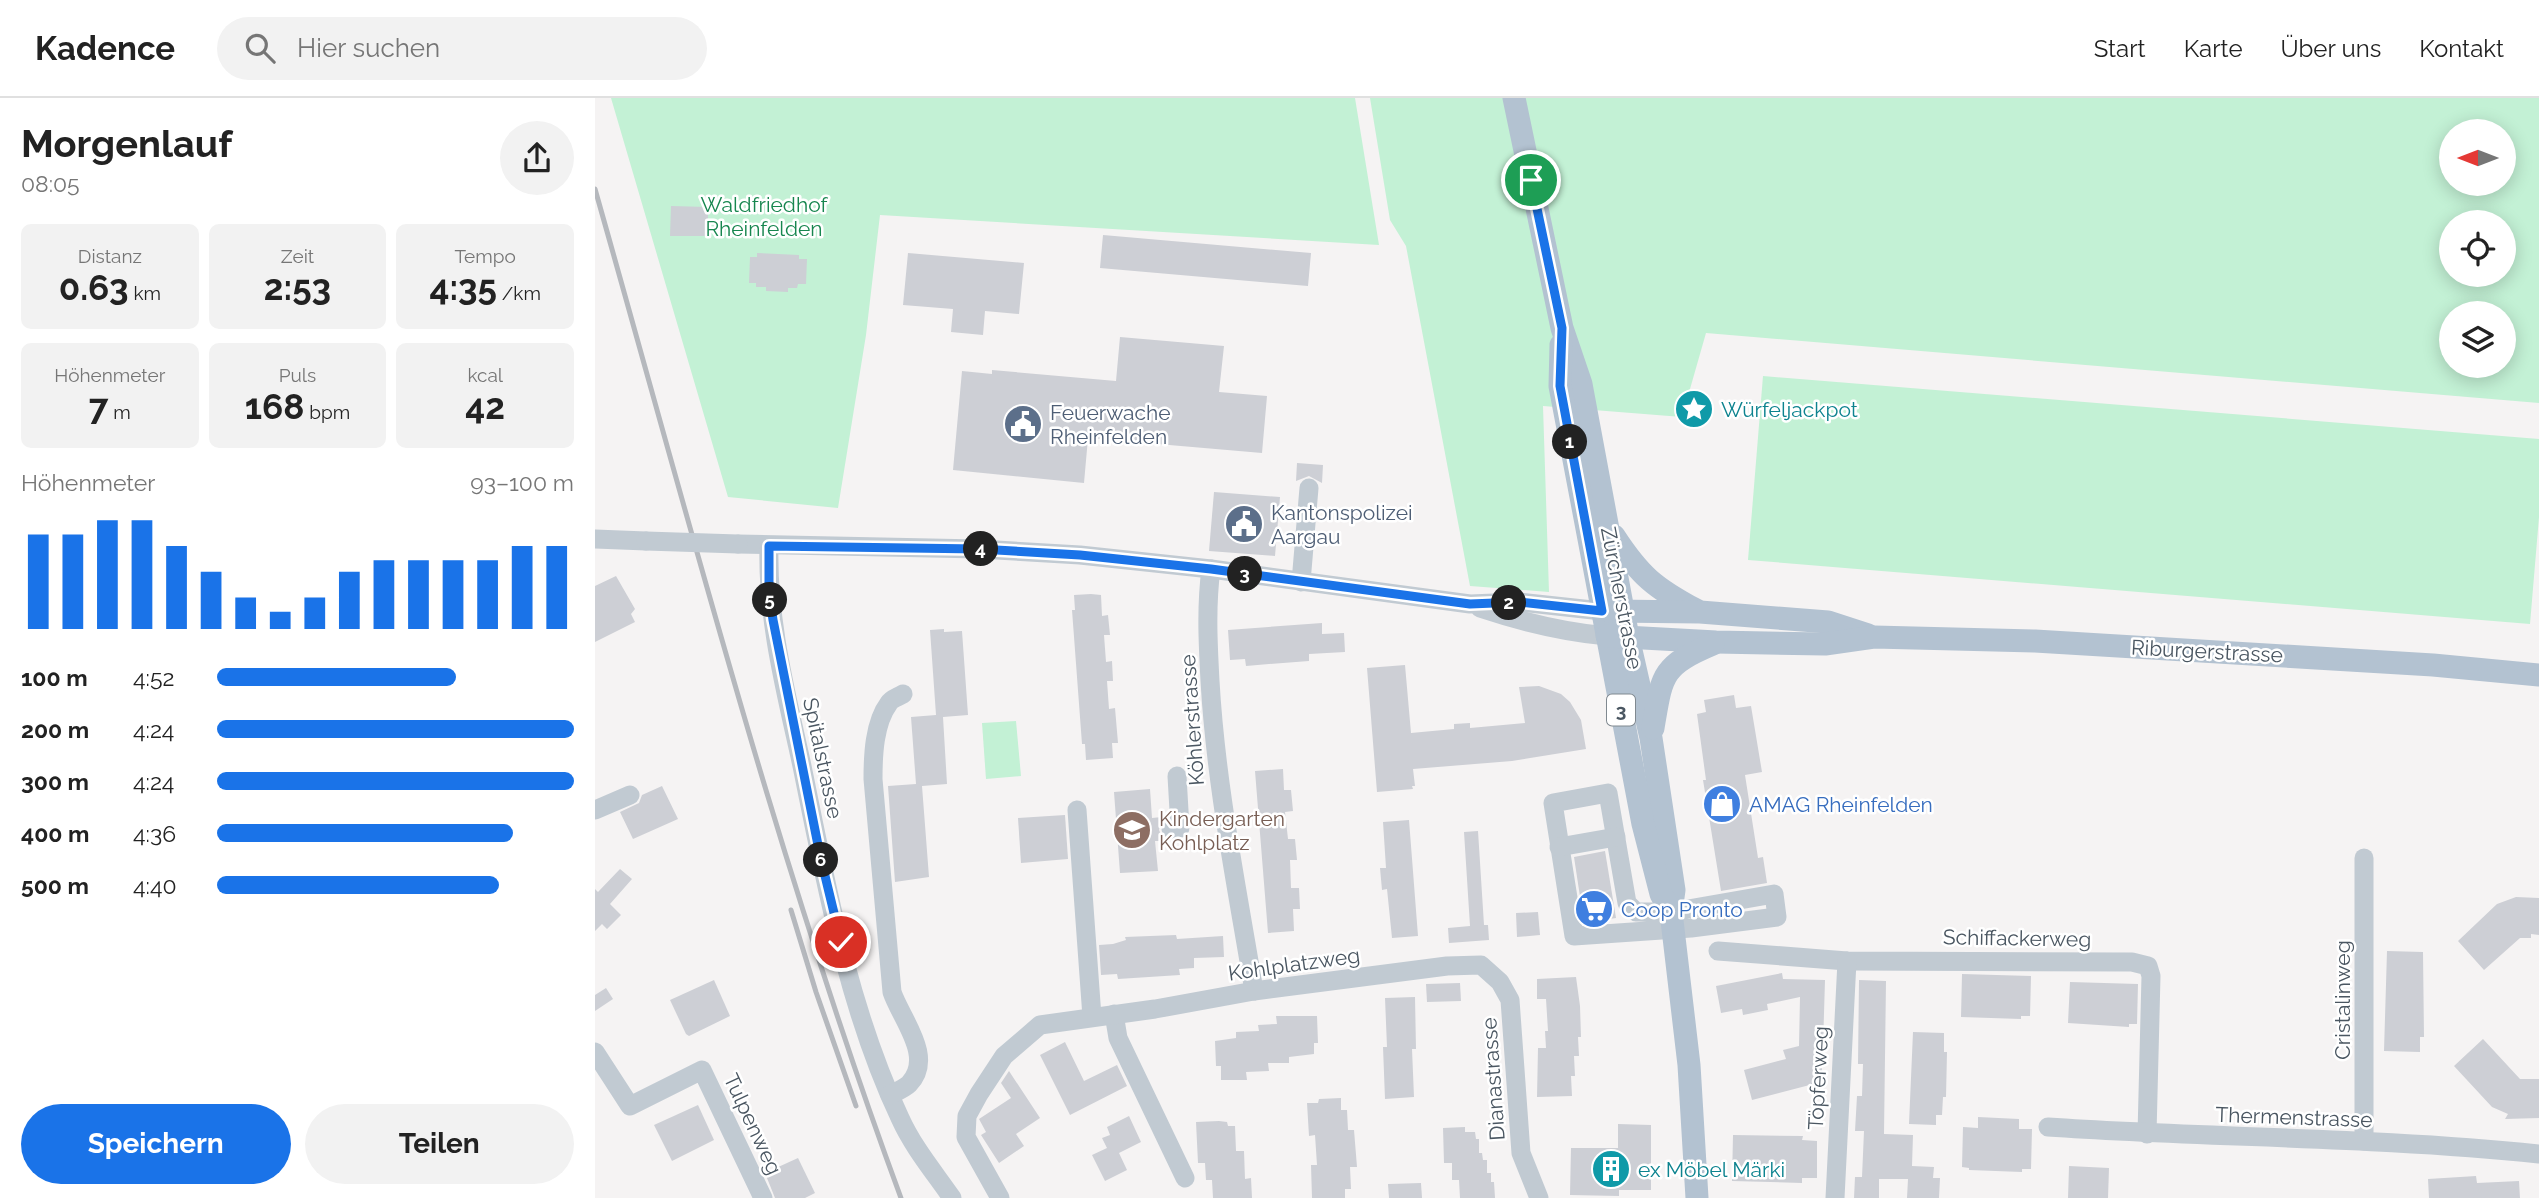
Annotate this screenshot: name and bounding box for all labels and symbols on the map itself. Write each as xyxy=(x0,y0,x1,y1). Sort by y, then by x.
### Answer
north arrow xyxy=(2439,119,2517,196)
pin xyxy=(1501,150,1561,210)
park label: Waldfriedhof Rheinfelden xyxy=(701,192,828,241)
place icon: Würfeljackpot xyxy=(1673,388,1715,430)
place label: Würfeljackpot xyxy=(1721,397,1858,422)
place label: Feuerwache Rheinfelden xyxy=(1050,400,1171,449)
public building icon: Feuerwache Rheinfelden xyxy=(1002,403,1044,445)
pin: 1 xyxy=(1553,424,1587,460)
place label: Kantonspolizei Aargau xyxy=(1271,500,1413,549)
public building icon: Kantonspolizei Aargau xyxy=(1223,503,1265,545)
street label: Zürcherstrasse xyxy=(1596,525,1648,671)
pin: 4 xyxy=(963,532,999,566)
pin: 3 xyxy=(1227,556,1263,592)
pin: 5 xyxy=(753,582,787,618)
pin: 2 xyxy=(1492,586,1527,620)
street label: Riburgerstrasse xyxy=(2130,635,2284,667)
street label: Köhlerstrasse xyxy=(1175,653,1209,787)
road number: 3 xyxy=(1607,694,1635,726)
street label: Spitalstrasse xyxy=(798,695,848,821)
shop icon: AMAG Rheinfelden xyxy=(1701,783,1743,825)
place label: AMAG Rheinfelden xyxy=(1749,792,1933,817)
place label: Kindergarten Kohlplatz xyxy=(1159,806,1285,855)
school or university icon: Kindergarten Kohlplatz xyxy=(1111,809,1153,851)
pin: 6 xyxy=(803,842,839,878)
supermarket icon: Coop Pronto xyxy=(1573,888,1615,930)
place label: Coop Pronto xyxy=(1621,897,1743,922)
pin xyxy=(811,912,871,972)
street label: Schiffackerweg xyxy=(1943,924,2091,952)
street label: Cristalinweg xyxy=(2330,940,2355,1060)
street label: Kohlplatzweg xyxy=(1227,942,1361,986)
street label: Dianastrasse xyxy=(1476,1017,1510,1141)
street label: Töpferweg xyxy=(1803,1025,1833,1131)
street label: Tulpenweg xyxy=(719,1070,787,1178)
street label: Thermenstrasse xyxy=(2215,1102,2373,1132)
building icon: ex Möbel Märki xyxy=(1590,1148,1632,1190)
place label: ex Möbel Märki xyxy=(1638,1157,1785,1182)

